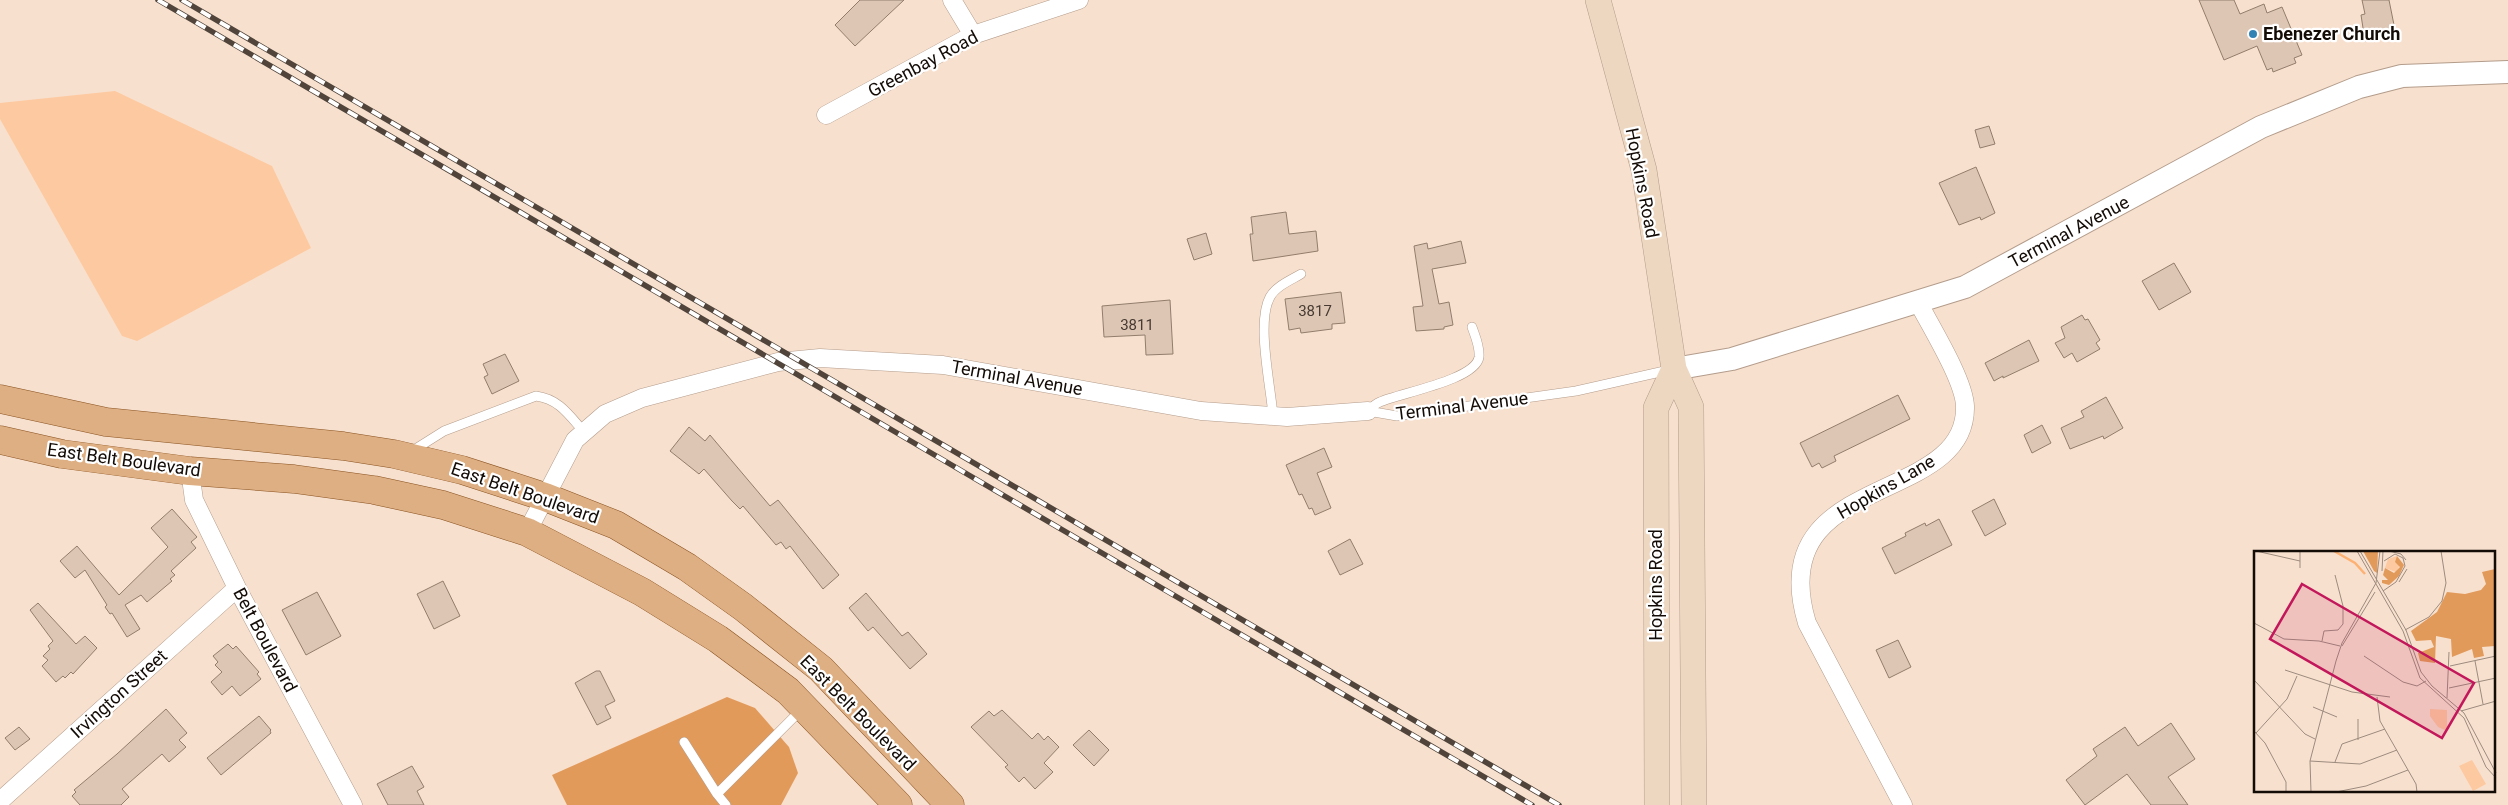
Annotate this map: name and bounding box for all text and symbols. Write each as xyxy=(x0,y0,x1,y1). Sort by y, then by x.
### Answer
place label: Ebenezer Church xyxy=(2263,23,2400,44)
street label: Greenbay Road xyxy=(864,26,981,101)
marker: Ebenezer Church xyxy=(2247,28,2259,40)
street label: Hopkins Road xyxy=(1622,126,1663,240)
street label: Terminal Avenue xyxy=(2005,191,2132,272)
house number: 3817 xyxy=(1298,302,1332,320)
house number: 3811 xyxy=(1120,316,1154,334)
street label: Terminal Avenue xyxy=(950,356,1084,399)
street label: Terminal Avenue xyxy=(1395,387,1529,424)
street label: East Belt Boulevard xyxy=(46,438,202,481)
street label: Hopkins Lane xyxy=(1833,450,1938,523)
street label: East Belt Boulevard xyxy=(449,457,602,528)
street label: Hopkins Road xyxy=(1645,529,1666,641)
inset map xyxy=(2254,551,2496,792)
street label: Belt Boulevard xyxy=(229,584,302,696)
street label: Irvington Street xyxy=(66,645,171,742)
street label: East Belt Boulevard xyxy=(796,650,921,775)

